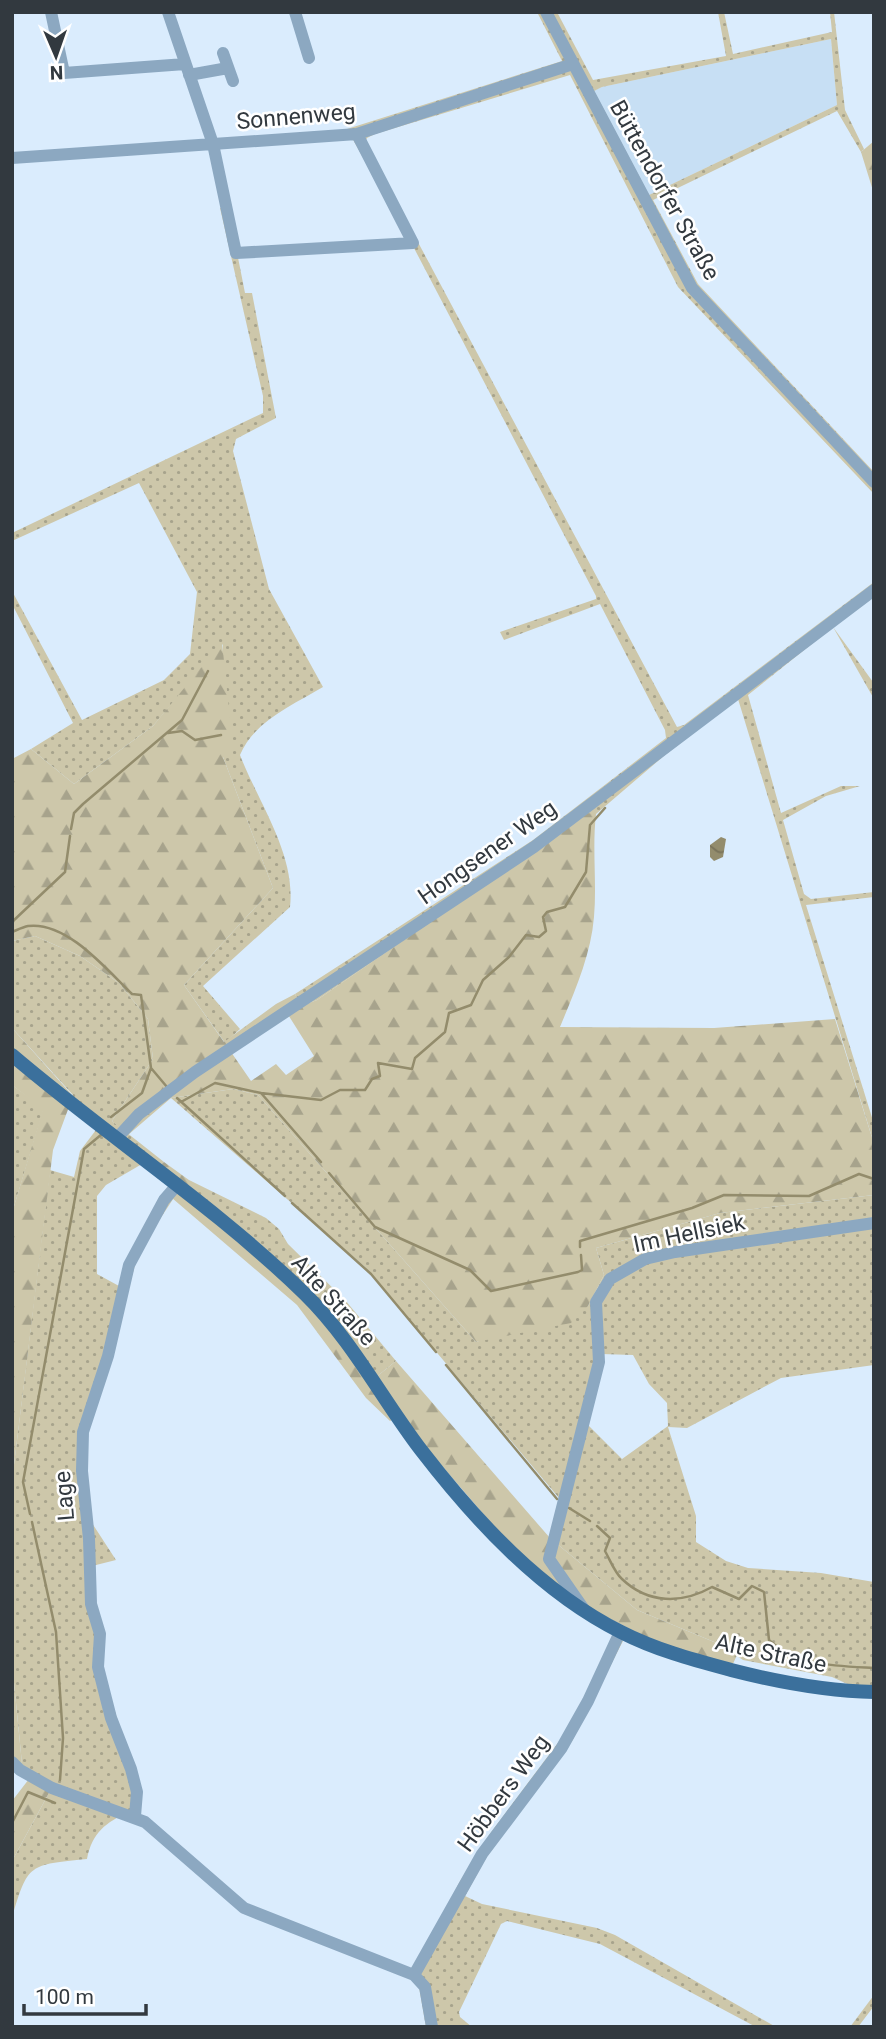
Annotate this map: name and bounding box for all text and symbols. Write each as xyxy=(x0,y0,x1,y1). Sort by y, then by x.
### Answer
north arrow xyxy=(21,21,91,91)
text: N xyxy=(49,61,64,84)
street label: Büttendorfer Straße xyxy=(604,96,725,285)
street label: Sonnenweg xyxy=(235,98,357,135)
street label: Hongsener Weg xyxy=(413,795,562,910)
street label: Im Hellsiek xyxy=(631,1208,748,1258)
street label: Alte Straße xyxy=(286,1249,381,1351)
street label: Lage xyxy=(49,1470,80,1522)
street label: Alte Straße xyxy=(713,1629,829,1678)
street label: Höbbers Weg xyxy=(452,1729,555,1857)
scale bar xyxy=(24,1972,147,2016)
text: 100 m xyxy=(35,1985,94,2009)

